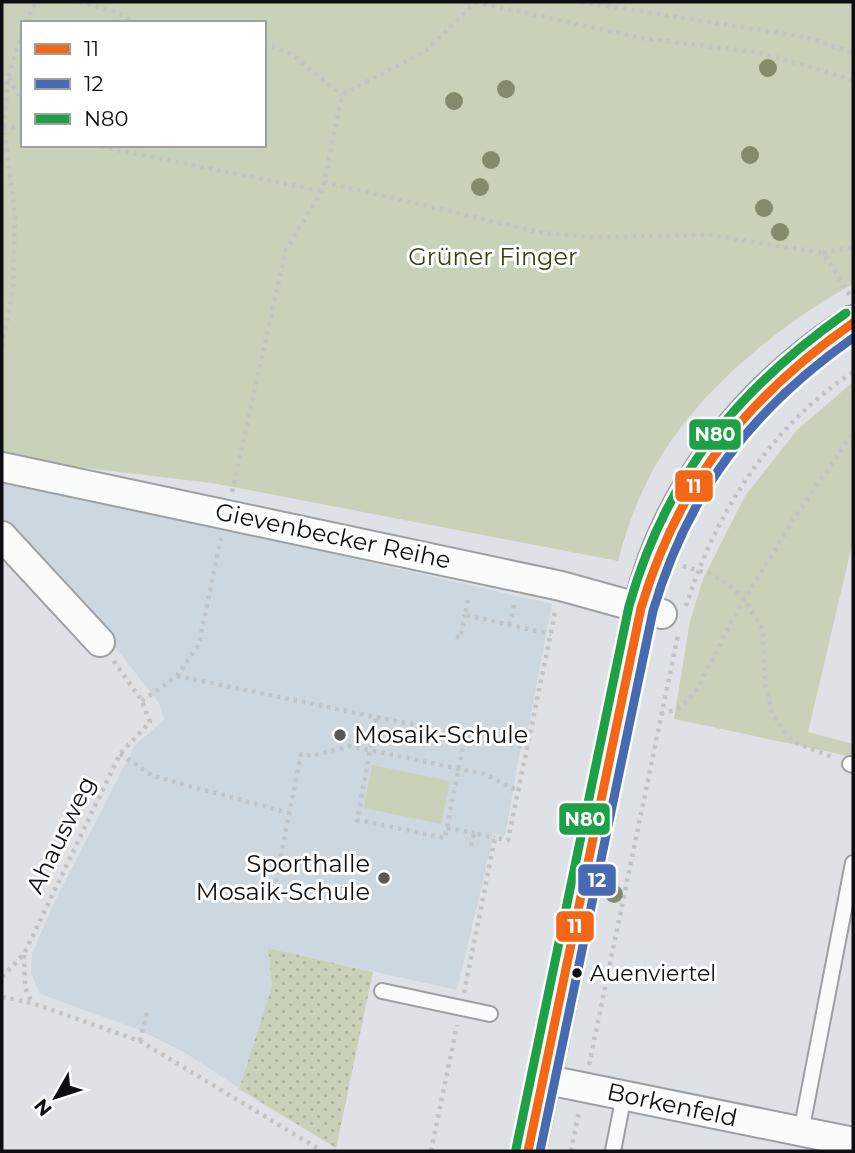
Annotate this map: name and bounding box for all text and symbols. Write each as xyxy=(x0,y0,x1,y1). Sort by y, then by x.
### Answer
legend xyxy=(21,21,266,147)
text: 11 xyxy=(84,36,99,61)
text: 12 xyxy=(84,71,104,96)
text: N80 xyxy=(84,106,128,131)
park label: Grüner Finger xyxy=(408,242,578,271)
line badge: N80 xyxy=(688,418,742,451)
text: N80 xyxy=(695,423,735,446)
line badge: 11 xyxy=(674,469,714,503)
text: 11 xyxy=(687,475,701,498)
street label: Gievenbecker Reihe xyxy=(213,496,454,575)
place label: Mosaik-Schule xyxy=(354,720,528,749)
marker: Mosaik-Schule xyxy=(332,727,348,743)
street label: Ahausweg xyxy=(20,771,101,898)
line badge: N80 xyxy=(558,802,611,836)
text: N80 xyxy=(565,808,605,831)
place label: Sporthalle Mosaik-Schule xyxy=(196,849,370,906)
line badge: 12 xyxy=(577,863,617,897)
text: 12 xyxy=(588,869,606,892)
marker: Sporthalle Mosaik-Schule xyxy=(376,870,392,886)
line badge: 11 xyxy=(555,910,595,943)
text: 11 xyxy=(568,915,582,938)
place label: Auenviertel xyxy=(590,960,716,987)
marker: Auenviertel xyxy=(570,966,584,980)
north arrow xyxy=(21,1062,91,1132)
street label: Borkenfeld xyxy=(604,1077,740,1132)
text: N xyxy=(29,1094,57,1121)

